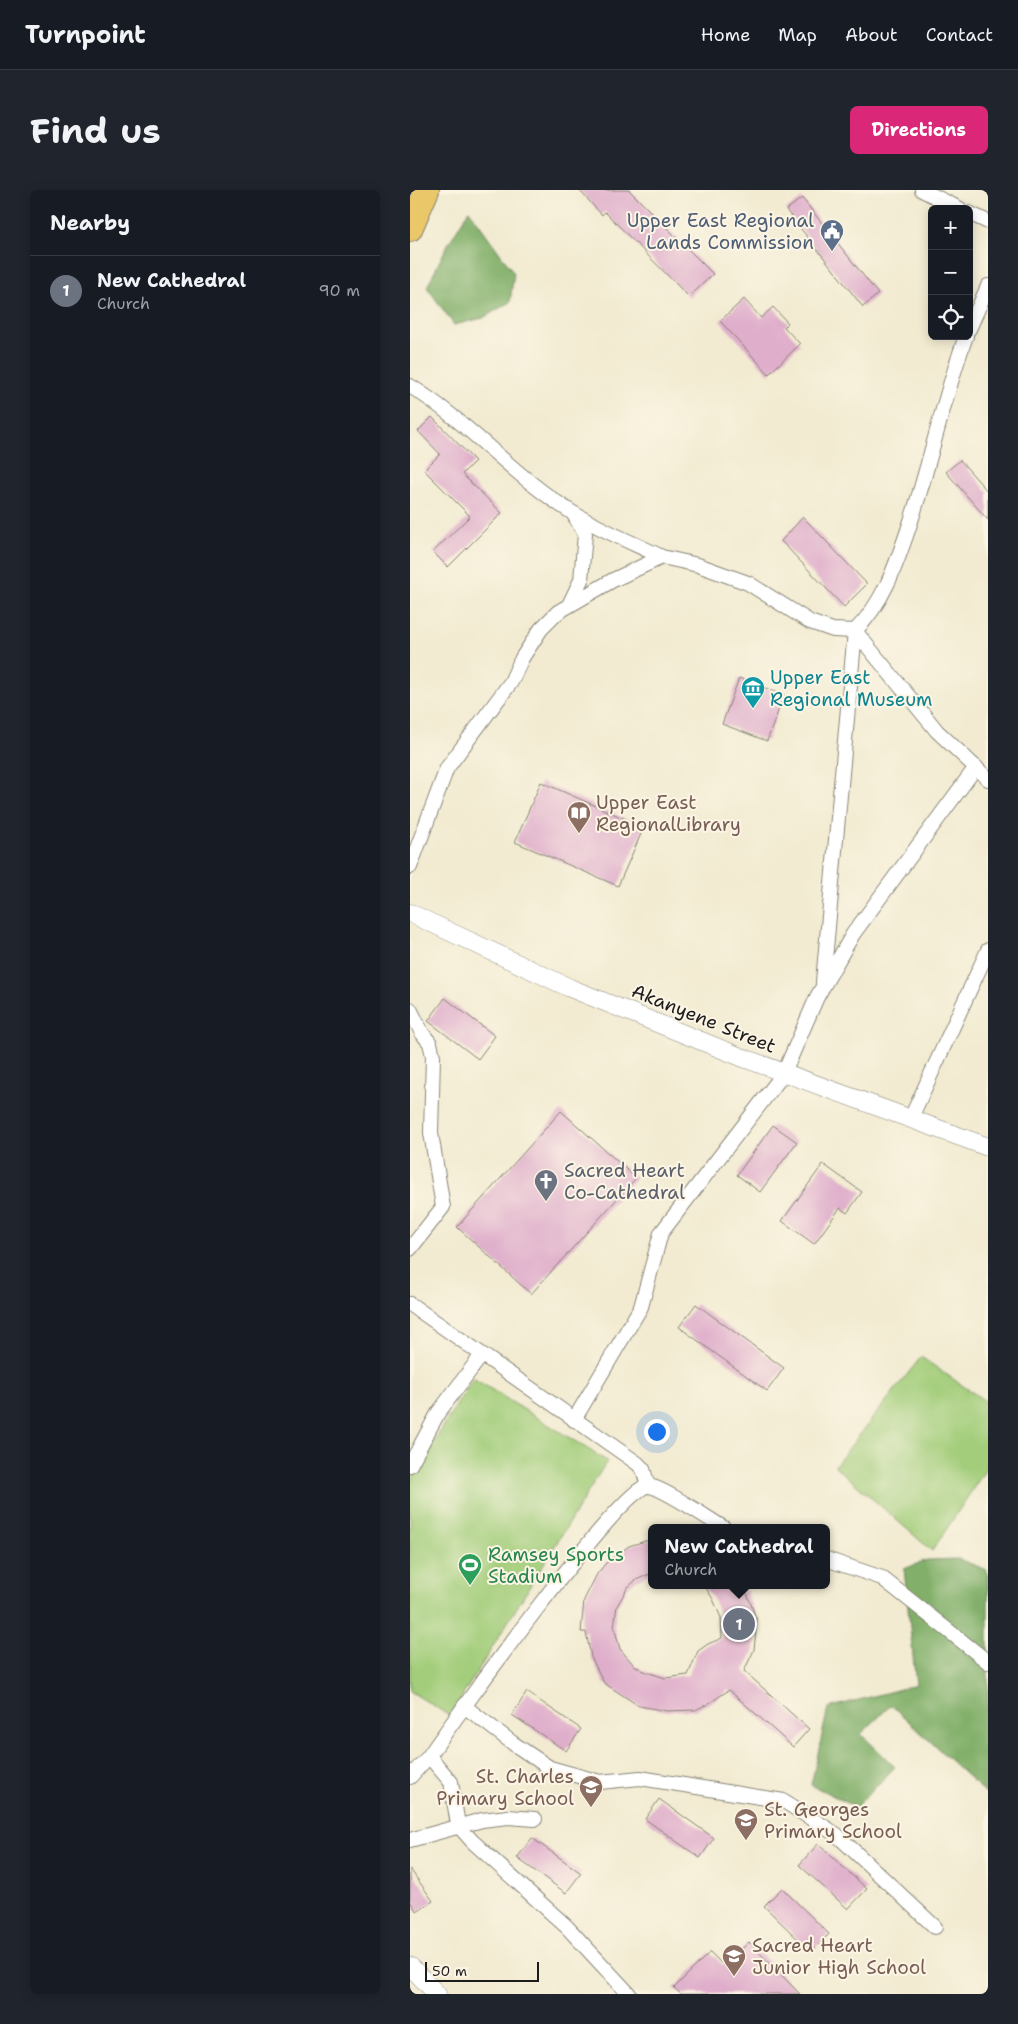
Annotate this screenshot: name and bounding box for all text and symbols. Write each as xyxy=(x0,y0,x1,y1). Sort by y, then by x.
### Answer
text: Turnpoint xyxy=(25,19,146,51)
text: Home xyxy=(701,23,750,47)
text: Map xyxy=(778,23,817,47)
text: About xyxy=(845,23,898,47)
text: Contact xyxy=(926,23,993,47)
button: Directions xyxy=(850,106,988,154)
text: Find us xyxy=(30,107,161,154)
map controls xyxy=(928,205,973,340)
button: + xyxy=(928,205,973,250)
place label: Upper East Regional Lands Commission xyxy=(627,208,814,255)
text: Nearby xyxy=(50,209,130,237)
public building icon: Upper East Regional Lands Commission xyxy=(819,218,845,252)
button: − xyxy=(928,250,973,295)
text: New Cathedral xyxy=(97,268,246,293)
text: 1 xyxy=(62,280,70,301)
text: 90 m xyxy=(319,280,360,301)
text: Church xyxy=(97,293,150,314)
button: locate xyxy=(928,295,973,340)
place label: Upper East Regional Museum xyxy=(770,665,932,712)
museum icon: Upper East Regional Museum xyxy=(740,675,766,709)
place label: Upper East RegionalLibrary xyxy=(596,790,741,837)
library icon: Upper East RegionalLibrary xyxy=(566,800,592,834)
street label: Akanyene Street xyxy=(628,978,780,1059)
place label: Sacred Heart Co-Cathedral xyxy=(564,1158,685,1205)
church icon: Sacred Heart Co-Cathedral xyxy=(533,1168,559,1202)
your location xyxy=(644,1419,670,1445)
popup xyxy=(648,1524,830,1589)
text: New Cathedral xyxy=(664,1534,814,1559)
place label: Ramsey Sports Stadium xyxy=(488,1542,624,1589)
sports icon: Ramsey Sports Stadium xyxy=(457,1552,483,1586)
text: Church xyxy=(664,1559,717,1580)
pin: 1 xyxy=(723,1605,755,1643)
place label: St. Charles Primary School xyxy=(436,1764,574,1811)
school or university icon: St. Charles Primary School xyxy=(578,1774,604,1808)
place label: St. Georges Primary School xyxy=(764,1797,902,1844)
school or university icon: St. Georges Primary School xyxy=(733,1807,759,1841)
place label: Sacred Heart Junior High School xyxy=(752,1933,926,1980)
school or university icon: Sacred Heart Junior High School xyxy=(721,1943,747,1977)
scale bar xyxy=(425,1959,539,1982)
text: 50 m xyxy=(432,1962,467,1980)

